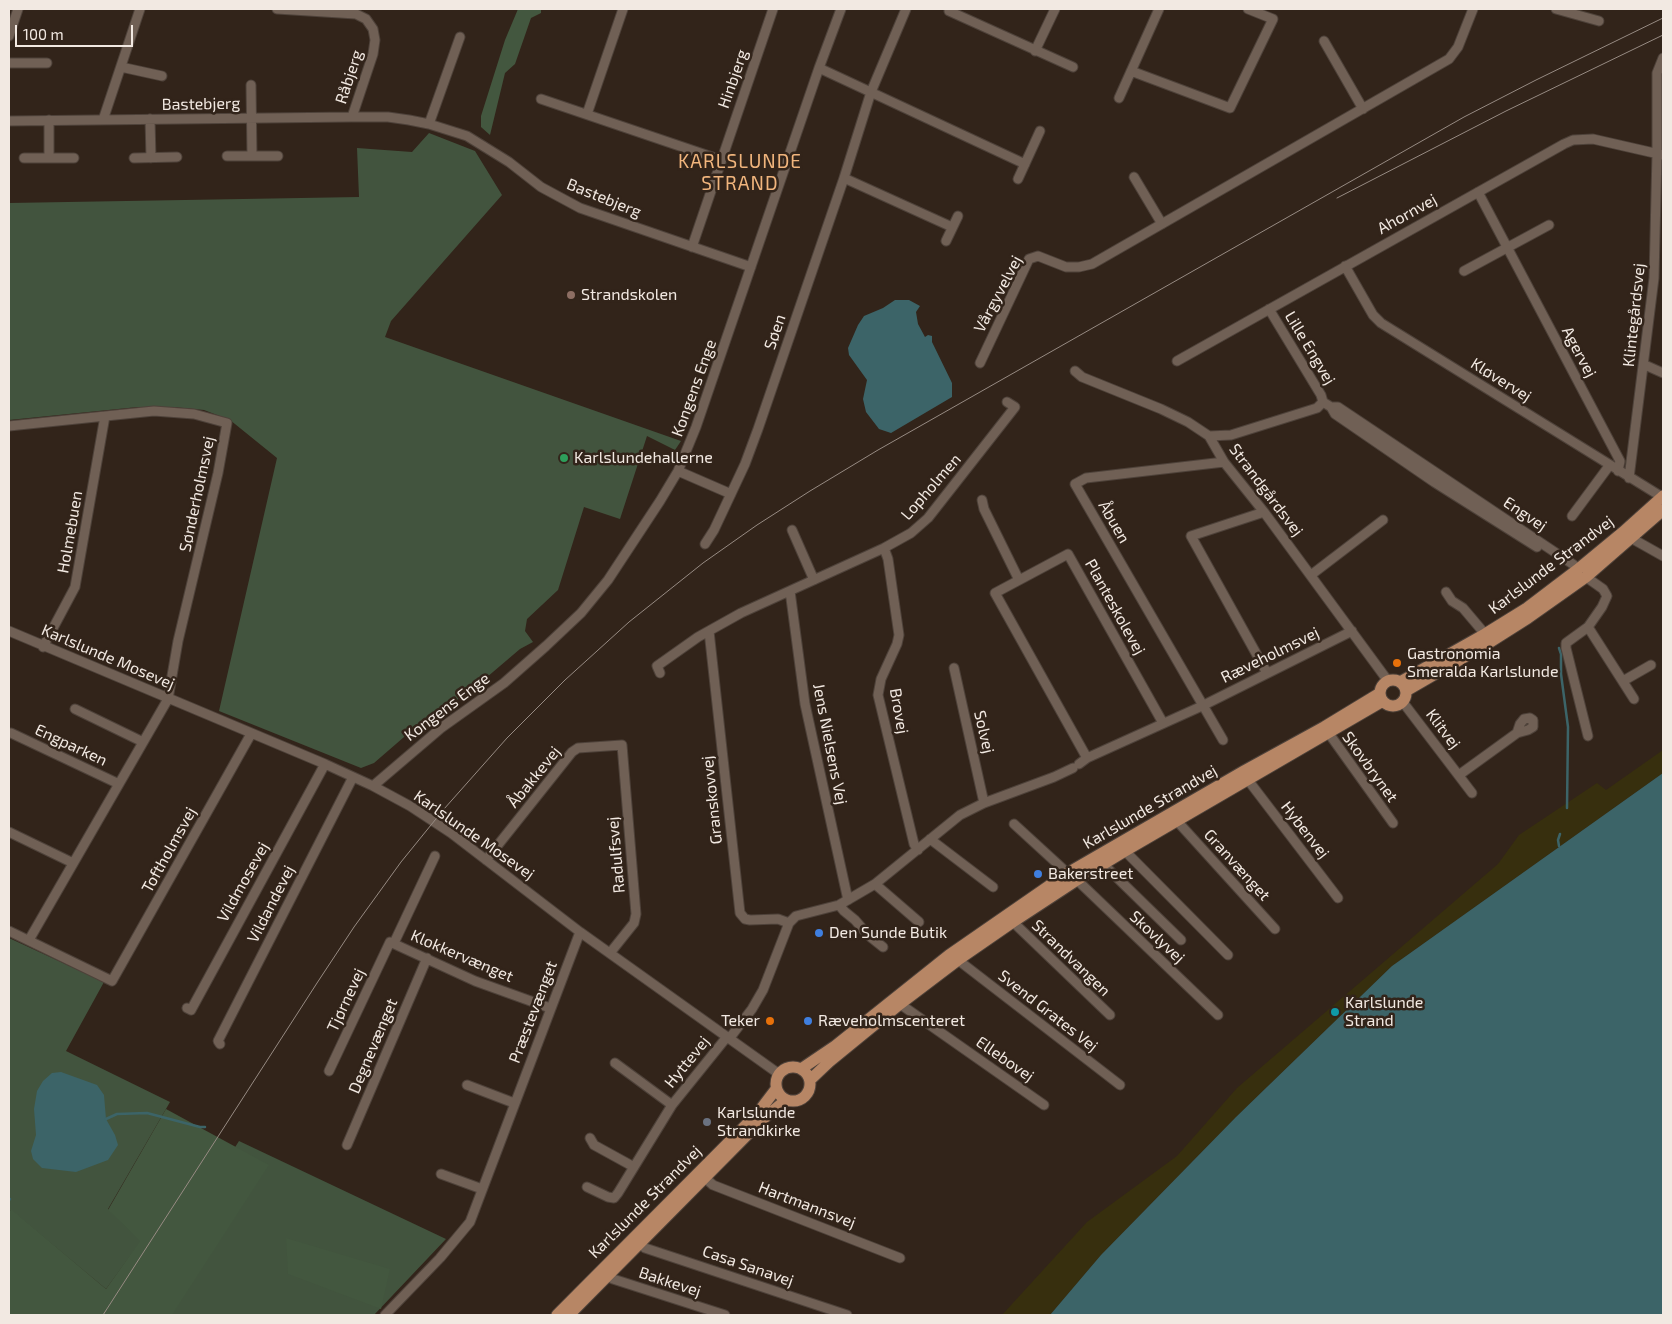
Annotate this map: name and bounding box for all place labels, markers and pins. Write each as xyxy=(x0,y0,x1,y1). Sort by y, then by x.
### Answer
place label: Strandskolen xyxy=(581,285,677,305)
marker: Strandskolen xyxy=(565,289,577,301)
place label: Karlslundehallerne xyxy=(574,448,713,468)
marker: Karlslundehallerne xyxy=(558,452,570,464)
place label: Gastronomia Smeralda Karlslunde xyxy=(1407,644,1559,682)
marker: Gastronomia Smeralda Karlslunde xyxy=(1391,657,1403,669)
place label: Bakerstreet xyxy=(1048,864,1133,884)
marker: Bakerstreet xyxy=(1032,868,1044,880)
place label: Den Sunde Butik xyxy=(829,923,947,943)
marker: Den Sunde Butik xyxy=(813,927,825,939)
place label: Karlslunde Strand xyxy=(1345,993,1423,1031)
marker: Karlslunde Strand xyxy=(1329,1006,1341,1018)
place label: Teker xyxy=(721,1011,760,1031)
place label: Ræveholmscenteret xyxy=(818,1011,965,1031)
marker: Teker xyxy=(764,1015,776,1027)
marker: Ræveholmscenteret xyxy=(802,1015,814,1027)
place label: Karlslunde Strandkirke xyxy=(717,1103,801,1141)
marker: Karlslunde Strandkirke xyxy=(701,1116,713,1128)

